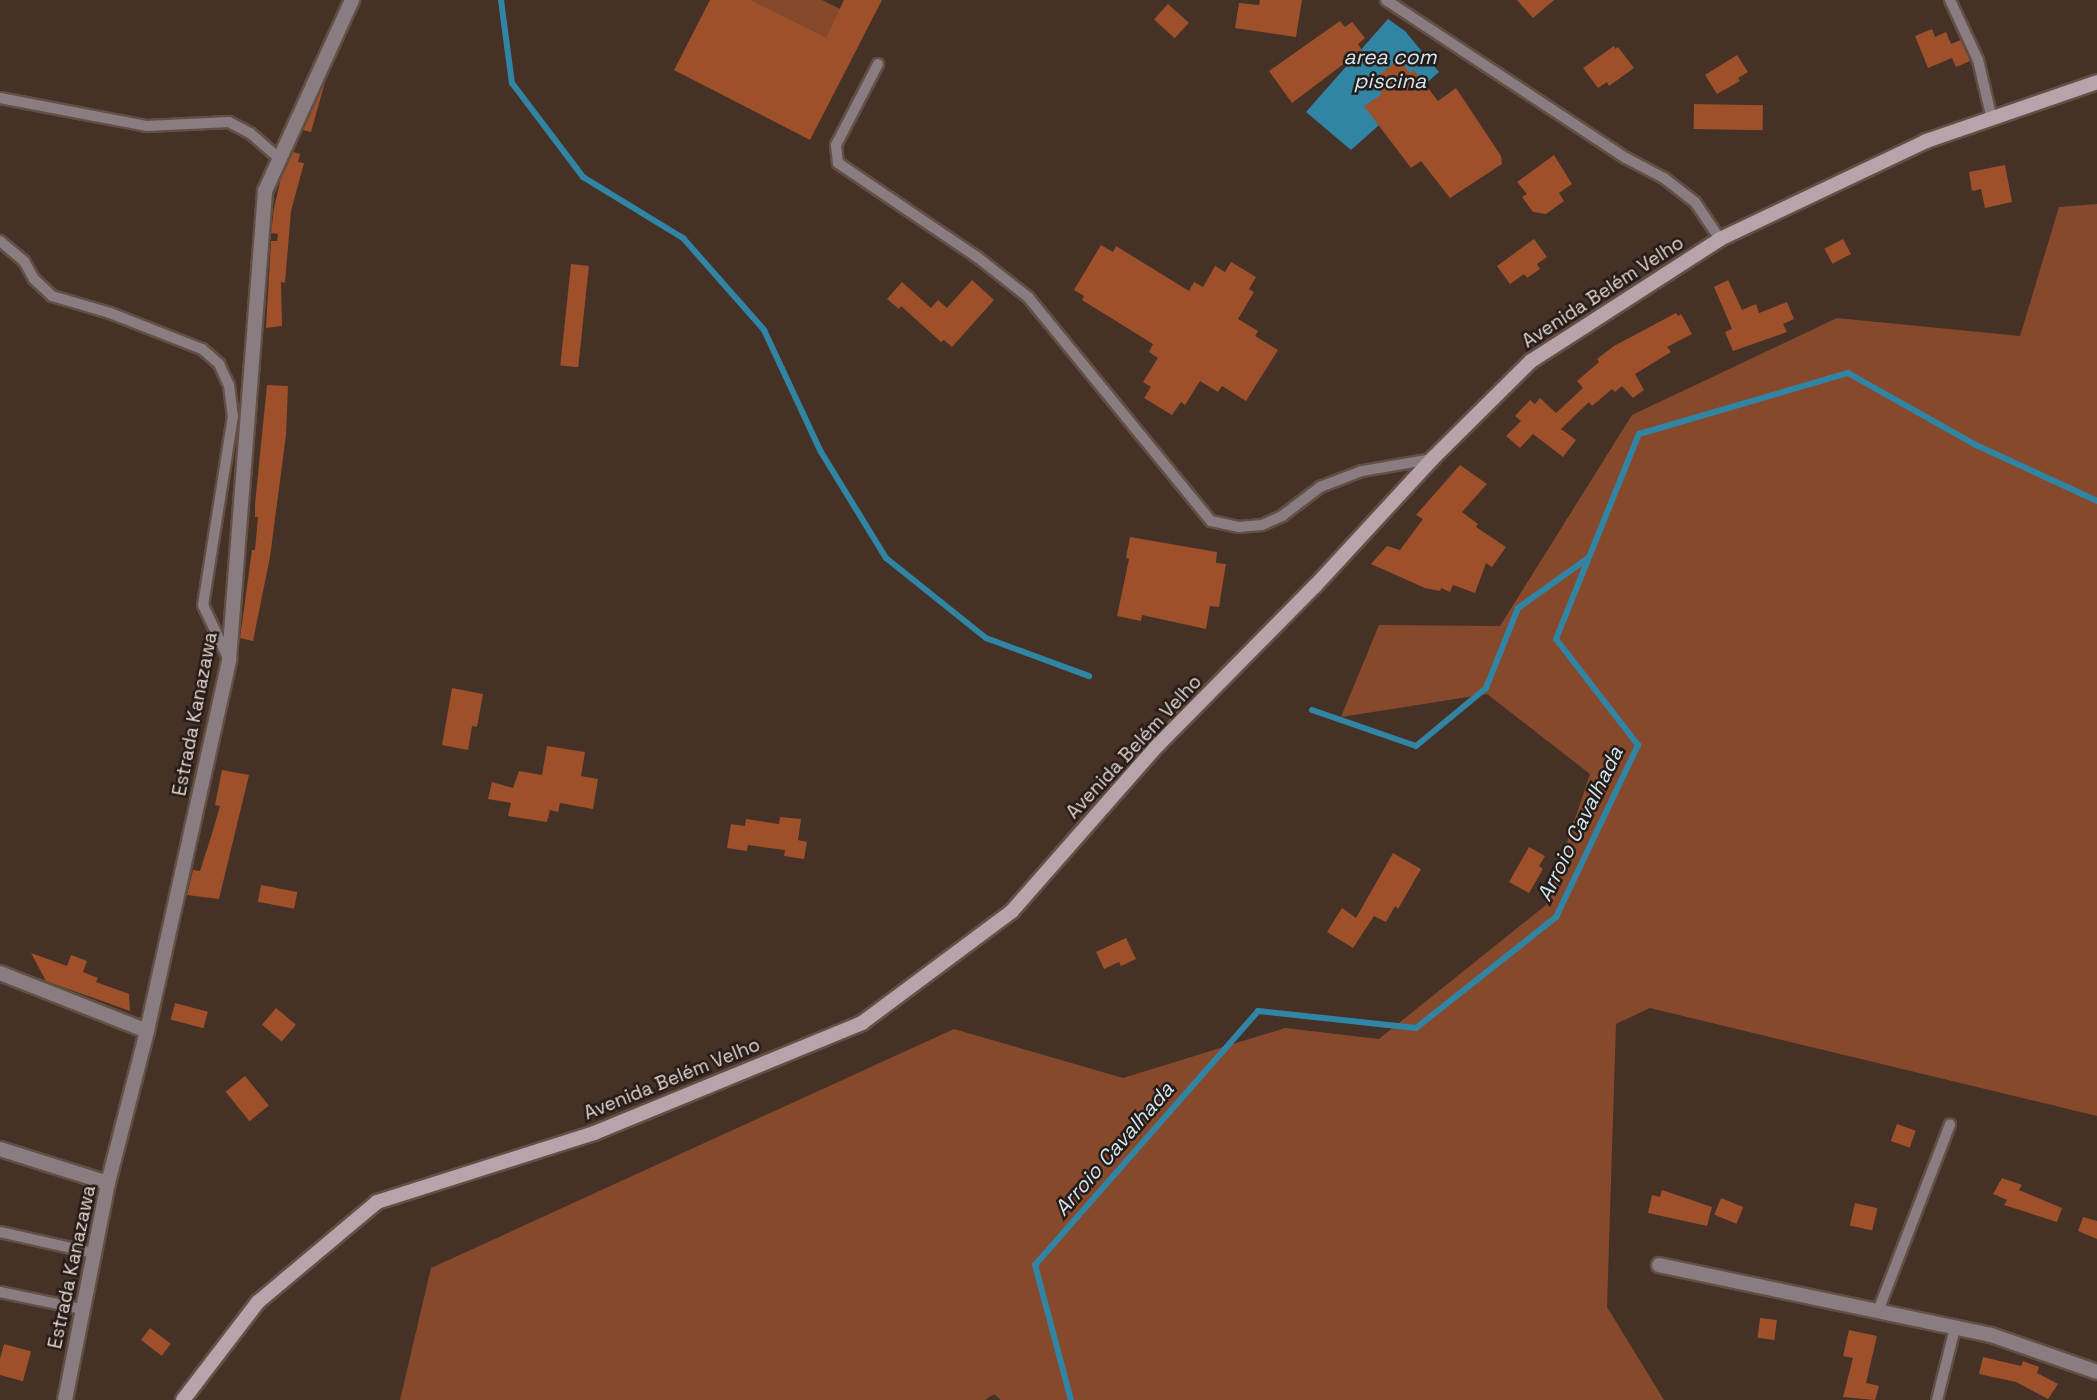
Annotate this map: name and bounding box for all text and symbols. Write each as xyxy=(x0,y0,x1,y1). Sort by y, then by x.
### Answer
water label: area com piscina xyxy=(1343,44,1437,94)
street label: Avenida Belém Velho xyxy=(1518,231,1688,353)
street label: Estrada Kanazawa xyxy=(168,630,222,798)
street label: Avenida Belém Velho xyxy=(1061,670,1207,824)
water label: Arroio Cavalhada xyxy=(1532,743,1628,905)
street label: Avenida Belém Velho xyxy=(580,1033,764,1125)
water label: Arroio Cavalhada xyxy=(1049,1077,1179,1221)
street label: Estrada Kanazawa xyxy=(44,1183,100,1351)

